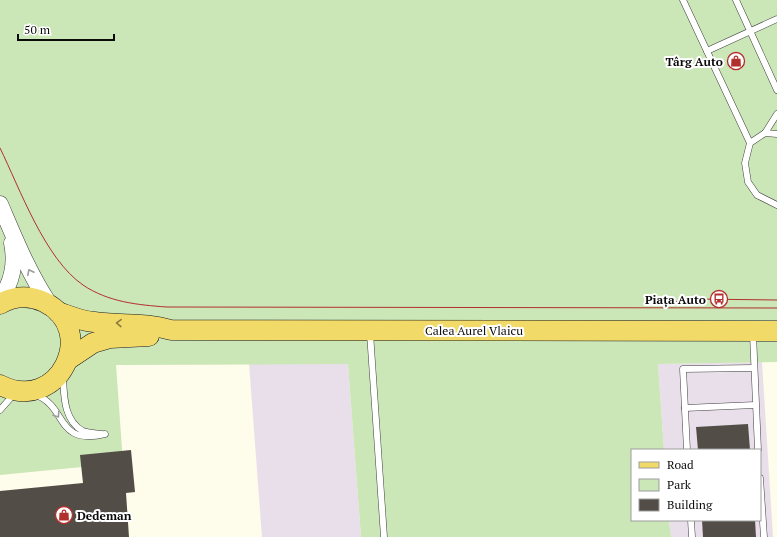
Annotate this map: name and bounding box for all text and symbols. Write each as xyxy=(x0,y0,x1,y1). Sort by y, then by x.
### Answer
scale bar xyxy=(18,16,114,42)
text: 50 m xyxy=(24,22,51,37)
shop icon: Târg Auto xyxy=(726,51,746,71)
place label: Târg Auto xyxy=(666,54,723,69)
one-way arrow xyxy=(27,269,35,277)
bus stop icon: Piața Auto xyxy=(709,289,729,309)
place label: Piața Auto xyxy=(645,292,706,308)
one-way arrow xyxy=(116,319,122,328)
street label: Calea Aurel Vlaicu xyxy=(425,323,523,338)
one-way arrow xyxy=(52,411,60,418)
legend xyxy=(631,449,761,521)
text: Road xyxy=(667,457,694,472)
text: Park xyxy=(667,477,692,492)
text: Building xyxy=(667,497,713,512)
shop icon: Dedeman xyxy=(54,505,74,525)
place label: Dedeman xyxy=(77,508,132,523)

